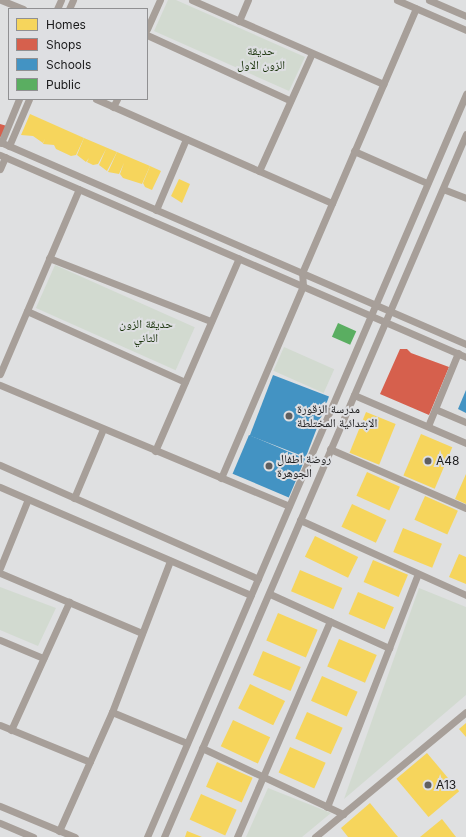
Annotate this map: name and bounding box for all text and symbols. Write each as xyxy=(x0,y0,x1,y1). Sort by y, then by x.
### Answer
legend xyxy=(8,8,148,100)
text: Homes xyxy=(46,17,86,32)
text: Shops xyxy=(46,37,82,52)
park label: حديقة الزون الاول xyxy=(237,44,285,72)
text: Schools xyxy=(46,57,91,72)
text: Public xyxy=(46,77,81,92)
park label: حديقة الزون الثاني xyxy=(119,317,173,345)
place label: مدرسة الزقورة الابتدائية المختلطة xyxy=(297,402,377,430)
marker: مدرسة الزقورة الابتدائية المختلطة xyxy=(284,411,294,421)
place label: روضة اطفال الجوهرة xyxy=(277,452,331,480)
place label: A48 xyxy=(436,454,459,468)
marker: A48 xyxy=(423,456,433,466)
marker: روضة اطفال الجوهرة xyxy=(264,461,274,471)
place label: A13 xyxy=(436,778,456,792)
marker: A13 xyxy=(423,780,433,790)

